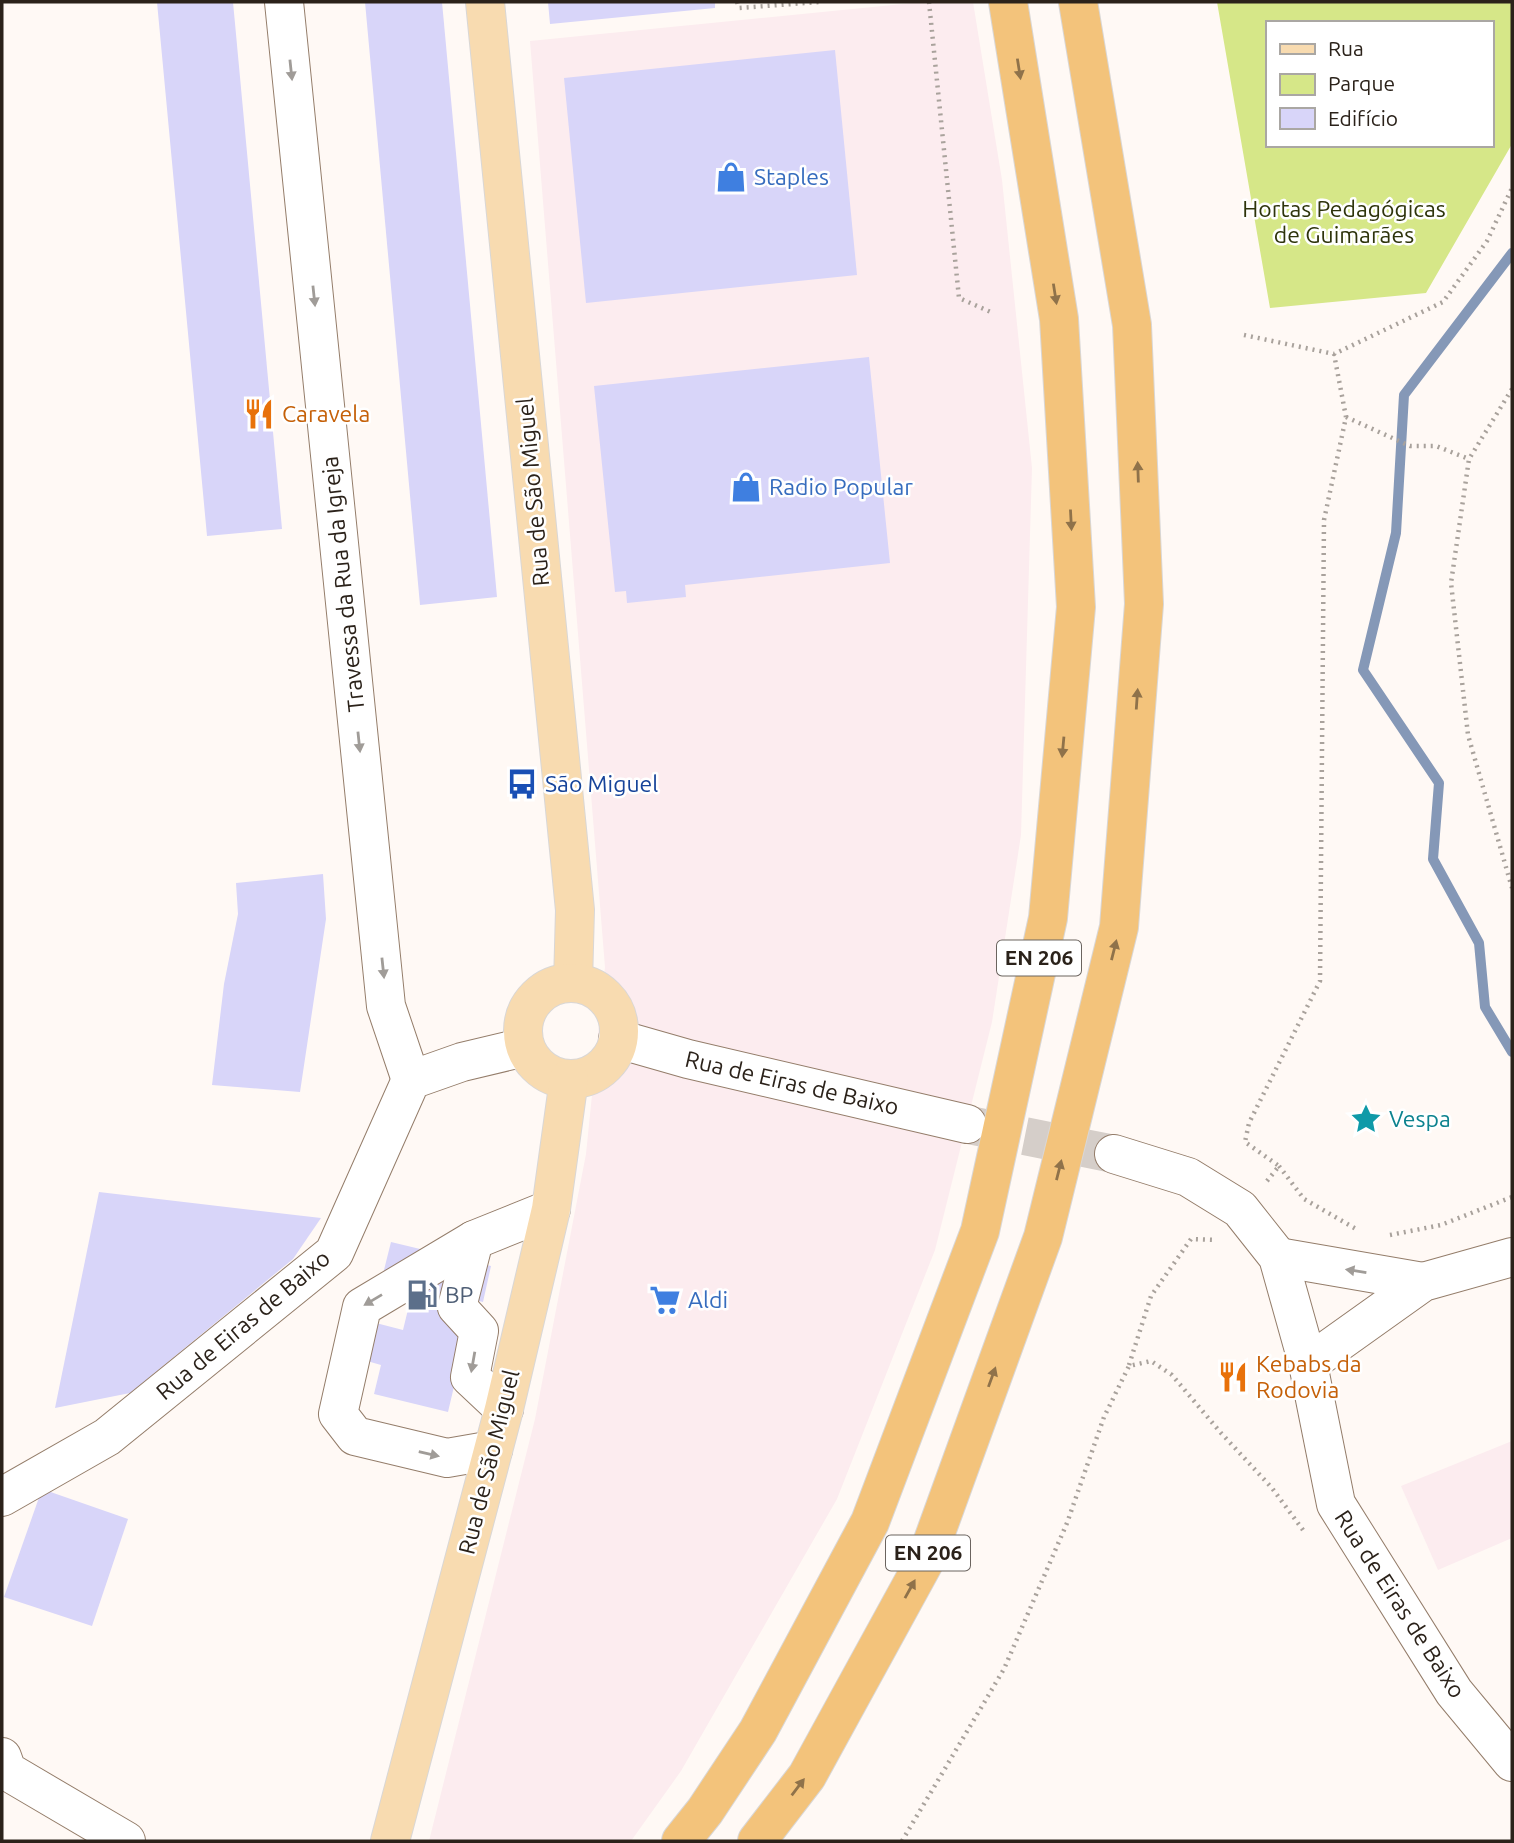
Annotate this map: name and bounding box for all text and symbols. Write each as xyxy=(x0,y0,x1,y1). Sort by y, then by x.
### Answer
legend xyxy=(1266,21,1493,147)
text: Rua xyxy=(1328,36,1364,60)
one-way arrow xyxy=(1014,58,1025,80)
one-way arrow xyxy=(286,59,297,81)
text: Parque xyxy=(1328,71,1395,95)
text: Edifício xyxy=(1328,106,1398,130)
shop icon: Staples xyxy=(714,160,748,194)
place label: Staples xyxy=(754,164,829,189)
park label: Hortas Pedagógicas de Guimarães xyxy=(1242,196,1446,247)
one-way arrow xyxy=(1050,283,1061,305)
one-way arrow xyxy=(309,285,320,307)
restaurant icon: Caravela xyxy=(242,397,276,431)
street label: Rua de São Miguel xyxy=(512,397,553,587)
place label: Caravela xyxy=(282,401,370,426)
street label: Travessa da Rua da Igreja xyxy=(317,455,368,713)
one-way arrow xyxy=(1133,461,1144,483)
shop icon: Radio Popular xyxy=(729,470,763,504)
place label: Radio Popular xyxy=(769,474,913,499)
one-way arrow xyxy=(1066,510,1077,532)
one-way arrow xyxy=(1131,688,1142,710)
one-way arrow xyxy=(354,731,365,753)
one-way arrow xyxy=(1058,736,1069,758)
bus stop icon: São Miguel xyxy=(505,767,539,801)
place label: São Miguel xyxy=(545,771,658,796)
one-way arrow xyxy=(1109,938,1120,960)
road number: EN 206 xyxy=(997,940,1081,976)
one-way arrow xyxy=(377,957,388,979)
street label: Rua de Eiras de Baixo xyxy=(683,1046,901,1119)
place icon: Vespa xyxy=(1349,1102,1383,1136)
place label: Vespa xyxy=(1389,1106,1451,1131)
one-way arrow xyxy=(1054,1159,1065,1181)
street label: Rua de Eiras de Baixo xyxy=(151,1245,334,1404)
one-way arrow xyxy=(1345,1265,1367,1276)
fuel station icon: BP xyxy=(405,1278,439,1312)
place label: BP xyxy=(445,1282,473,1307)
supermarket icon: Aldi xyxy=(648,1283,682,1317)
place label: Aldi xyxy=(688,1287,728,1312)
one-way arrow xyxy=(363,1294,382,1306)
one-way arrow xyxy=(467,1351,478,1373)
place label: Kebabs da Rodovia xyxy=(1256,1351,1362,1402)
restaurant icon: Kebabs da Rodovia xyxy=(1216,1360,1250,1394)
street label: Rua de São Miguel xyxy=(453,1367,524,1557)
one-way arrow xyxy=(987,1367,998,1388)
one-way arrow xyxy=(418,1449,440,1460)
street label: Rua de Eiras de Baixo xyxy=(1330,1505,1470,1702)
road number: EN 206 xyxy=(886,1536,970,1570)
one-way arrow xyxy=(903,1578,915,1598)
one-way arrow xyxy=(791,1778,805,1796)

